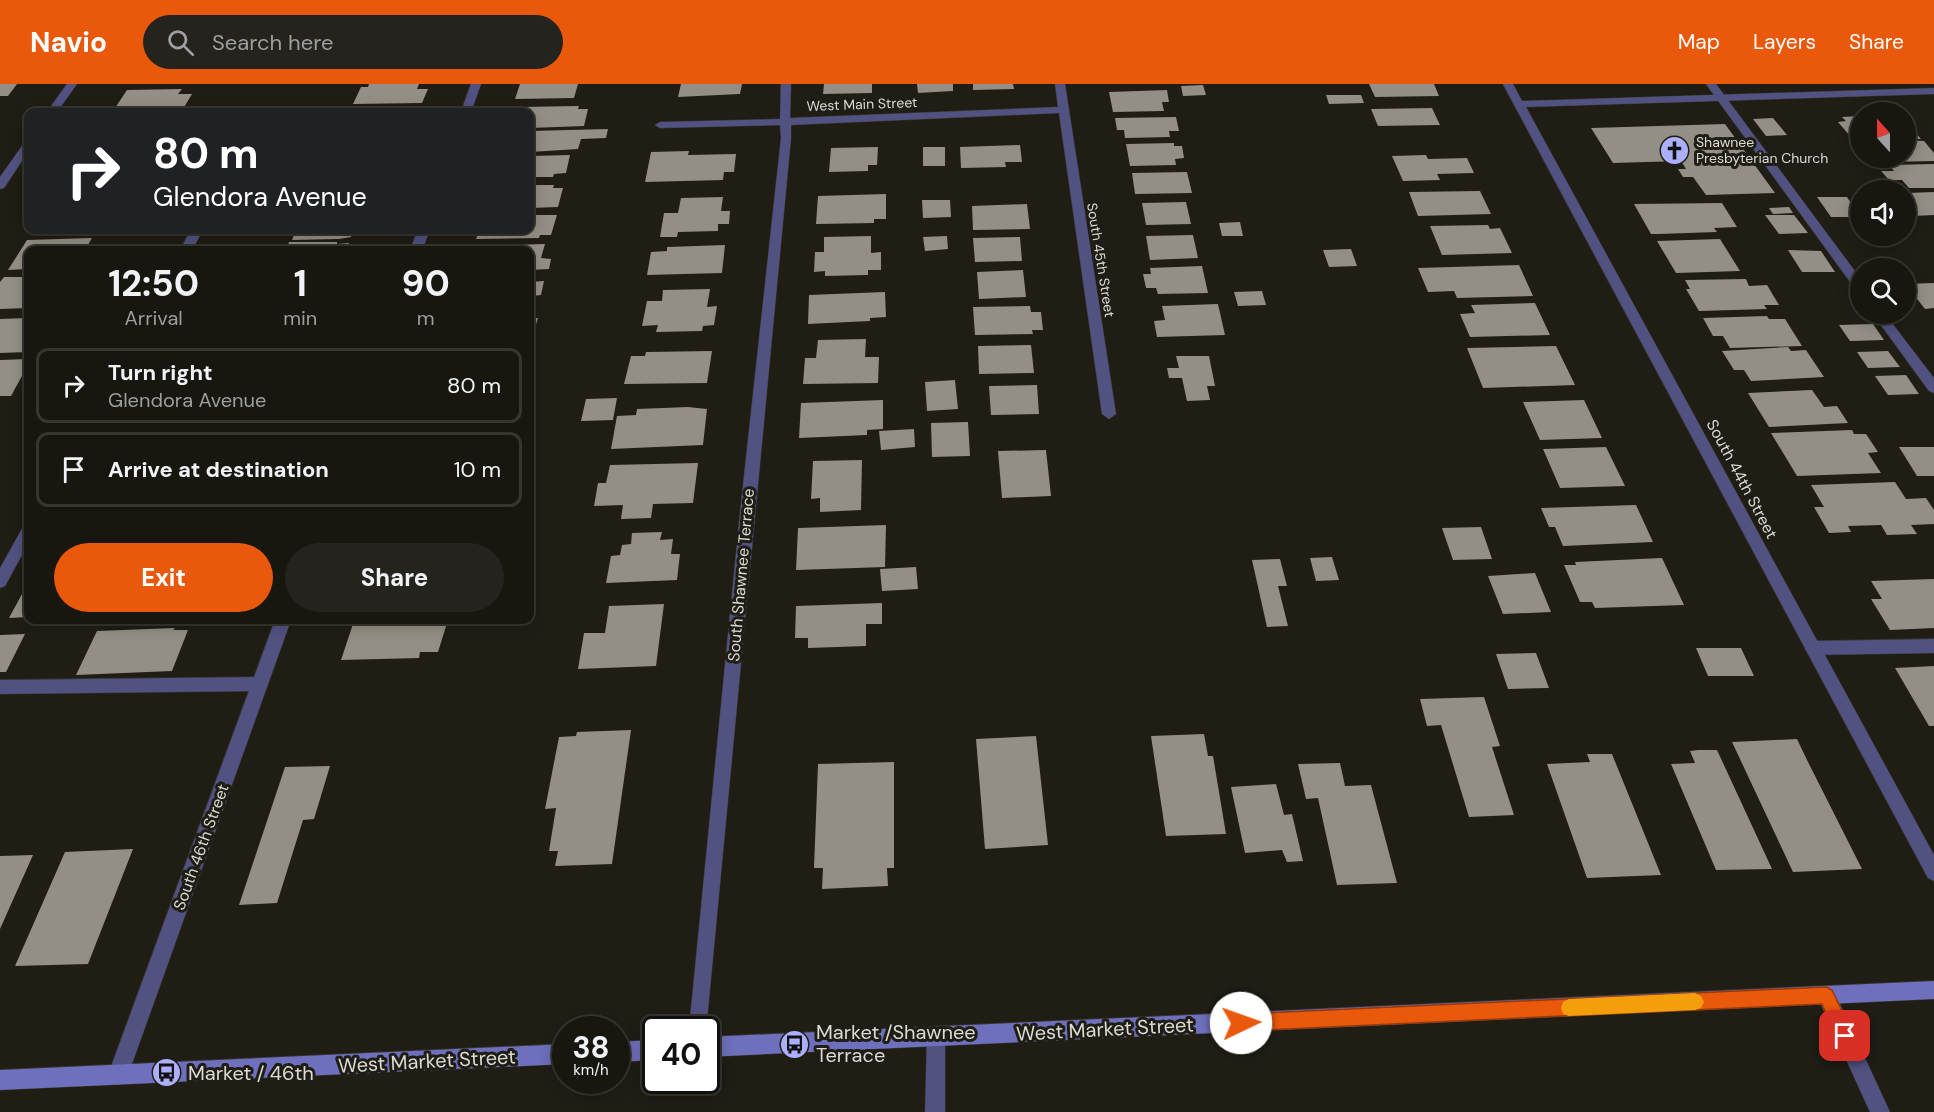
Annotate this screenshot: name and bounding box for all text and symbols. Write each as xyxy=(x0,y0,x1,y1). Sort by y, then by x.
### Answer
search box xyxy=(143,15,563,69)
text: Navio xyxy=(30,24,107,61)
icon: search xyxy=(164,26,197,59)
text: Search here xyxy=(212,28,333,57)
text: Map xyxy=(1678,28,1720,56)
text: Layers xyxy=(1753,28,1816,56)
text: Share xyxy=(1849,28,1904,56)
street label: West Main Street xyxy=(806,93,918,115)
north arrow xyxy=(1850,102,1916,168)
map controls xyxy=(1850,102,1916,324)
text: 80 m xyxy=(153,126,259,181)
icon: right xyxy=(54,132,132,210)
place label: Shawnee Presbyterian Church xyxy=(1696,133,1828,167)
church icon: Shawnee Presbyterian Church xyxy=(1659,134,1691,166)
text: Glendora Avenue xyxy=(153,179,367,214)
button: sound xyxy=(1850,180,1916,246)
street label: South 45th Street xyxy=(1083,201,1119,319)
button: search xyxy=(1850,258,1916,324)
text: 12:50 xyxy=(108,260,199,307)
text: 1 xyxy=(294,260,307,307)
text: 90 xyxy=(402,260,450,307)
text: Arrival xyxy=(124,305,183,331)
text: min xyxy=(283,305,317,331)
text: m xyxy=(417,305,435,331)
text: Turn right xyxy=(108,358,213,387)
icon: right xyxy=(57,369,90,402)
text: 80 m xyxy=(447,371,501,400)
text: Glendora Avenue xyxy=(108,387,266,413)
street label: South 44th Street xyxy=(1702,416,1782,542)
icon: arrive xyxy=(57,453,90,486)
text: Arrive at destination xyxy=(108,455,329,484)
text: 10 m xyxy=(454,455,501,484)
street label: South Shawnee Terrace xyxy=(723,487,759,663)
button: Exit xyxy=(54,543,273,612)
button: Share xyxy=(285,543,504,612)
street label: South 46th Street xyxy=(168,781,234,913)
position arrow xyxy=(1209,991,1273,1055)
pin xyxy=(1819,1010,1870,1061)
street label: West Market Street xyxy=(1016,1011,1195,1047)
speed limit sign: 40 xyxy=(642,1016,720,1094)
place label: Market /Shawnee Terrace xyxy=(816,1019,976,1068)
icon: arrive xyxy=(1828,1019,1861,1052)
text: 38 xyxy=(572,1028,610,1067)
bus stop icon: Market /Shawnee Terrace xyxy=(779,1028,811,1060)
street label: West Market Street xyxy=(338,1043,517,1079)
bus stop icon: Market / 46th xyxy=(151,1057,183,1089)
place label: Market / 46th xyxy=(188,1060,314,1086)
text: km/h xyxy=(573,1060,609,1080)

